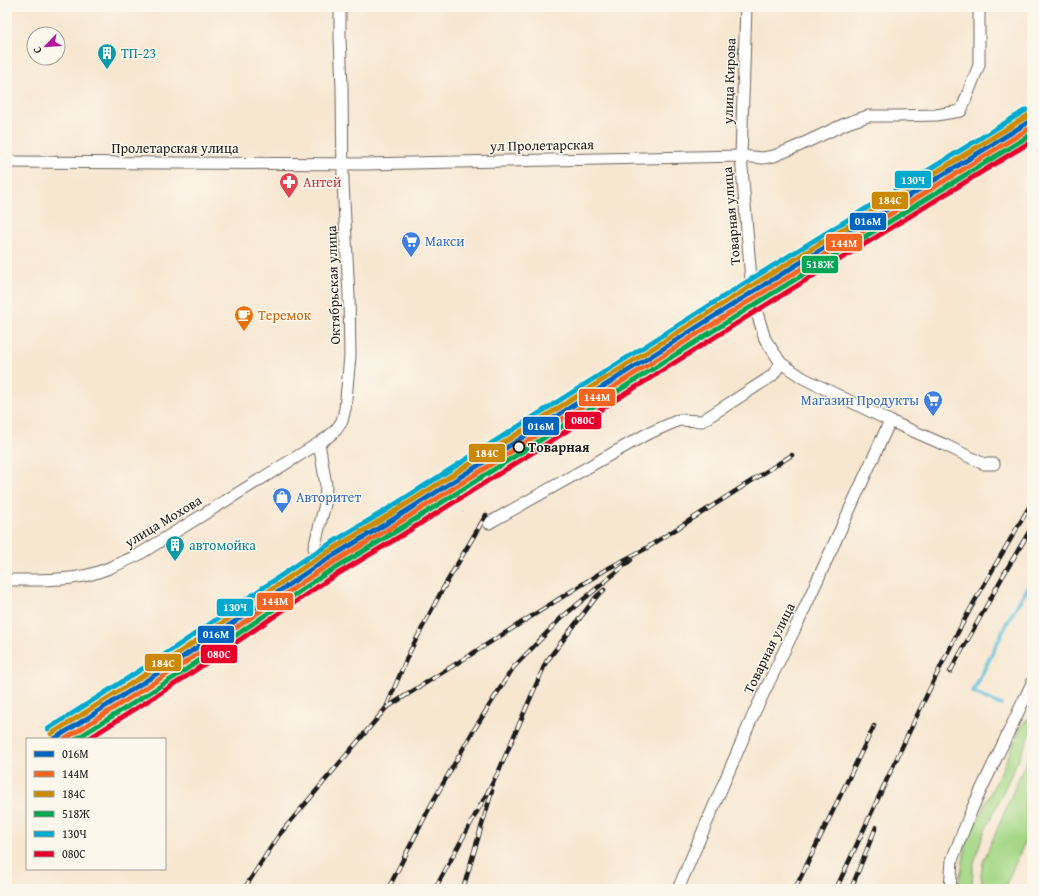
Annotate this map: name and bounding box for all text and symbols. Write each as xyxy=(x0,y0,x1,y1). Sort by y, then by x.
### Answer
north arrow xyxy=(26,26,66,66)
street label: улица Кирова xyxy=(717,37,741,125)
building icon: ТП-23 xyxy=(96,42,118,70)
place label: ТП-23 xyxy=(121,43,156,63)
text: С xyxy=(28,44,46,56)
street label: ул Пролетарская xyxy=(489,134,594,156)
street label: Пролетарская улица xyxy=(111,138,239,158)
street label: Товарная улица xyxy=(717,166,745,266)
line badge: 130Ч xyxy=(894,170,932,189)
pharmacy icon: Антей xyxy=(278,171,300,199)
place label: Антей xyxy=(303,172,341,192)
text: 130Ч xyxy=(901,172,925,188)
line badge: 184С xyxy=(871,191,909,210)
text: 184С xyxy=(878,192,902,208)
line badge: 016М xyxy=(849,212,887,231)
text: 016М xyxy=(855,213,881,229)
street label: Октябрьская улица xyxy=(321,225,345,345)
supermarket icon: Макси xyxy=(400,230,422,258)
place label: Макси xyxy=(425,231,465,251)
line badge: 144М xyxy=(825,233,863,252)
text: 144М xyxy=(831,235,857,251)
line badge: 518Ж xyxy=(801,255,839,274)
text: 518Ж xyxy=(806,256,834,272)
cafe icon: Теремок xyxy=(233,304,255,332)
place label: Теремок xyxy=(258,305,312,325)
line badge: 144М xyxy=(578,388,616,407)
text: 144М xyxy=(584,389,610,405)
supermarket icon: Магазин Продукты xyxy=(922,389,944,417)
place label: Магазин Продукты xyxy=(801,390,919,410)
line badge: 080С xyxy=(564,411,602,430)
text: 080С xyxy=(571,412,595,428)
line badge: 016М xyxy=(522,416,560,436)
text: 016М xyxy=(528,418,554,434)
place label: Товарная xyxy=(528,437,590,457)
marker: Товарная xyxy=(512,440,526,454)
line badge: 184С xyxy=(468,443,506,463)
text: 184С xyxy=(475,445,499,461)
shop icon: Авторитет xyxy=(271,486,293,514)
place label: Авторитет xyxy=(296,487,361,507)
street label: улица Мохова xyxy=(120,490,206,552)
building icon: автомойка xyxy=(164,534,186,562)
place label: автомойка xyxy=(189,535,256,555)
line badge: 144М xyxy=(256,592,294,611)
text: 144М xyxy=(262,593,288,609)
line badge: 130Ч xyxy=(216,598,254,617)
text: 130Ч xyxy=(223,599,247,615)
street label: Товарная улица xyxy=(738,599,800,697)
line badge: 016М xyxy=(197,625,235,644)
text: 016М xyxy=(203,626,229,642)
line badge: 080С xyxy=(200,644,238,664)
text: 080С xyxy=(207,646,231,662)
line badge: 184С xyxy=(144,653,182,672)
text: 184С xyxy=(151,655,175,671)
legend xyxy=(26,738,166,870)
text: 016М xyxy=(62,745,89,762)
text: 144М xyxy=(62,765,89,782)
text: 184С xyxy=(62,785,86,802)
text: 518Ж xyxy=(62,805,90,822)
text: 130Ч xyxy=(62,825,87,842)
text: 080С xyxy=(62,845,86,862)

